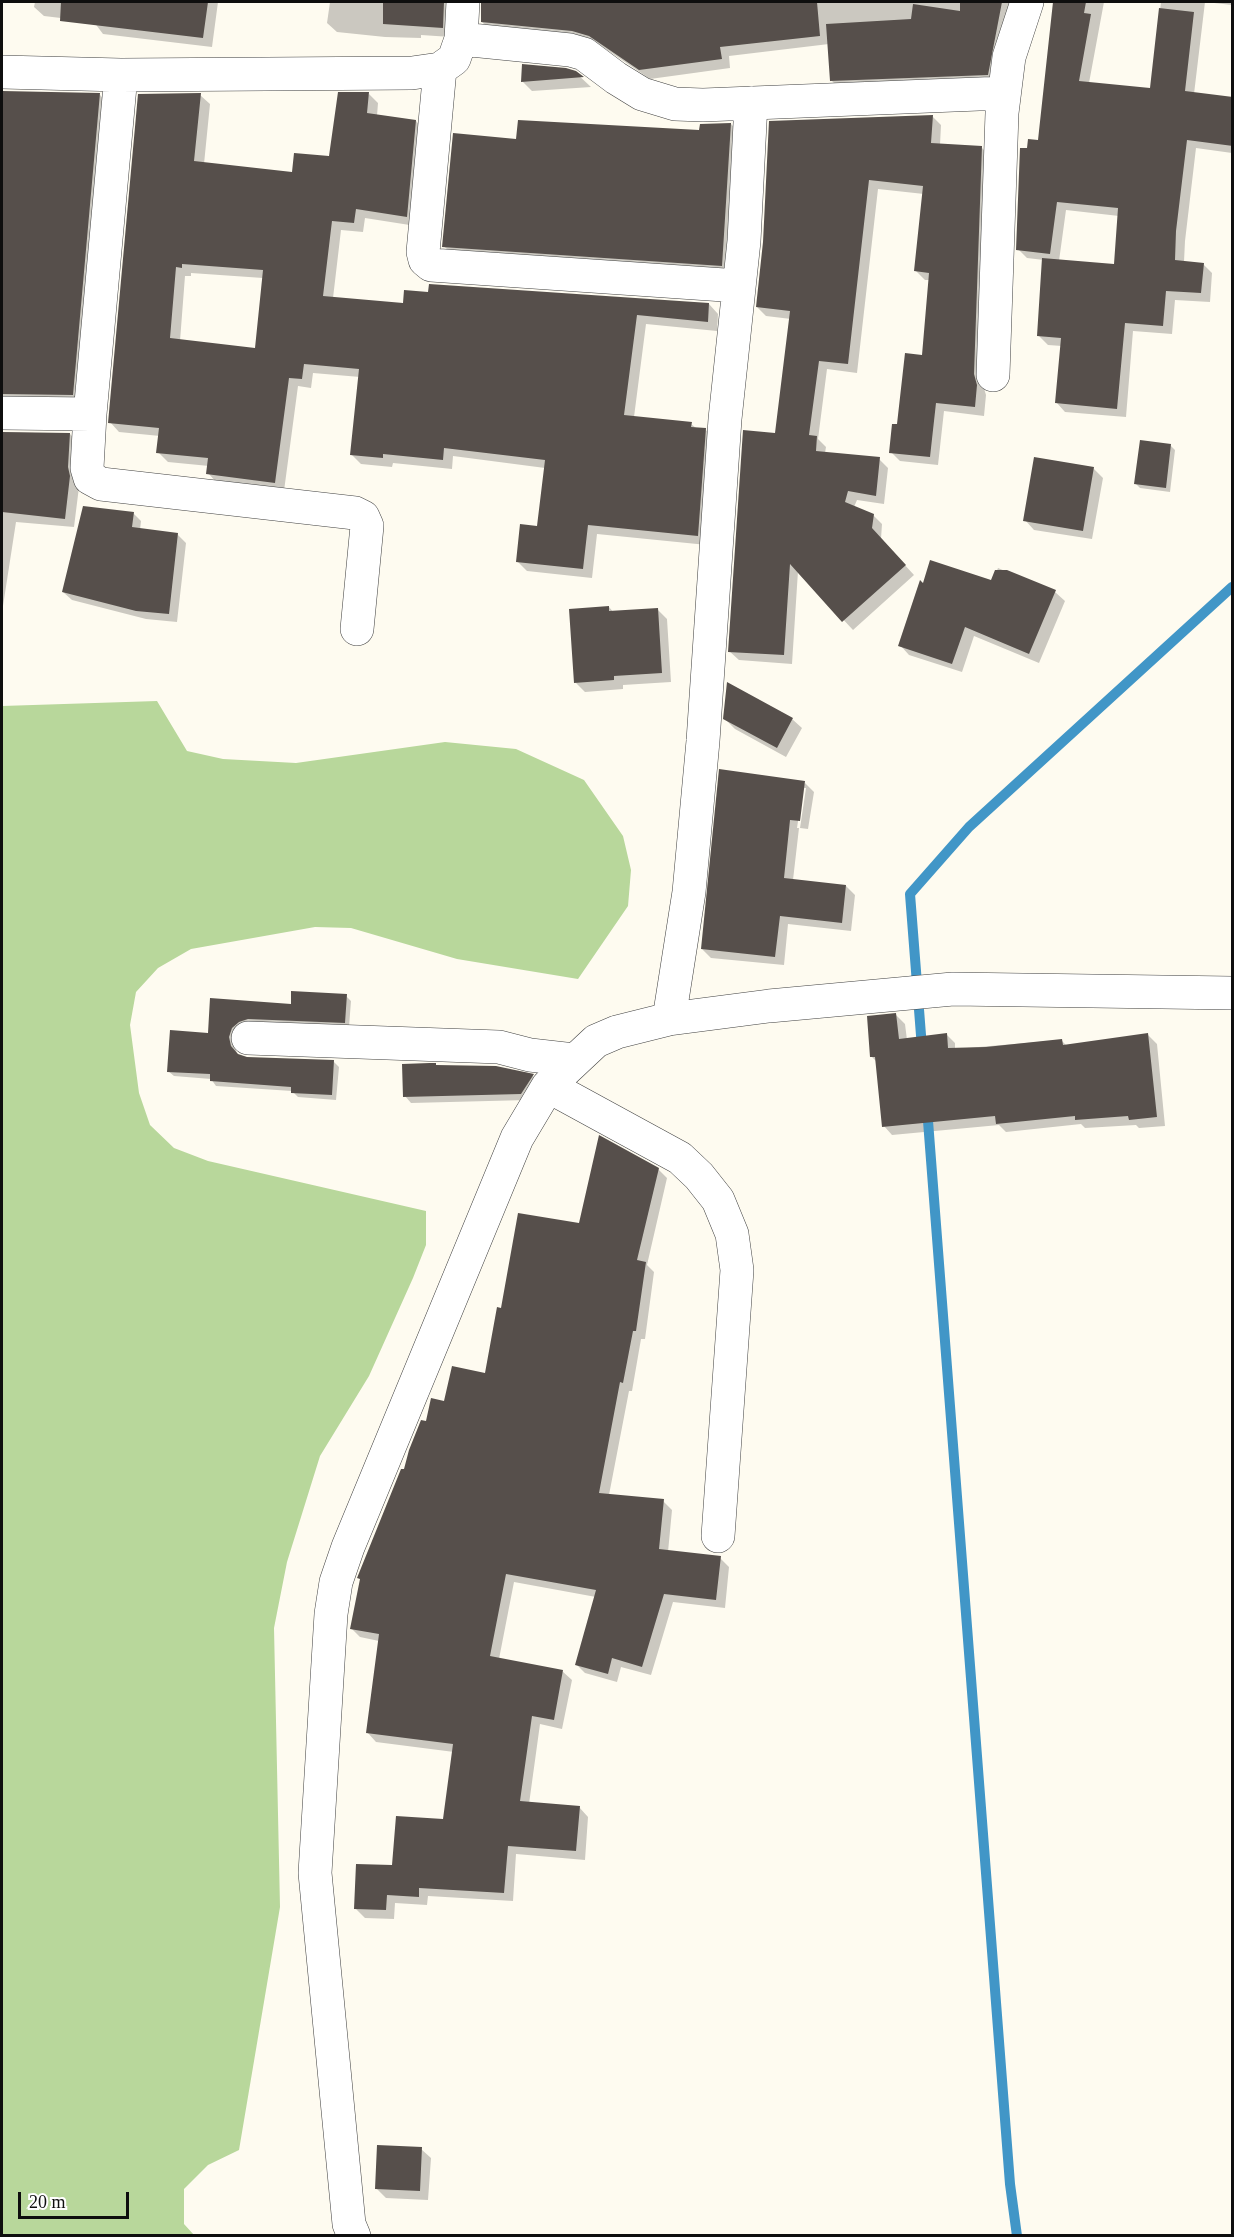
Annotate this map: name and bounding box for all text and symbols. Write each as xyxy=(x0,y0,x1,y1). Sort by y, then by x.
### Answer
scale bar xyxy=(21,2180,132,2218)
text: 20 m xyxy=(29,2192,66,2212)

